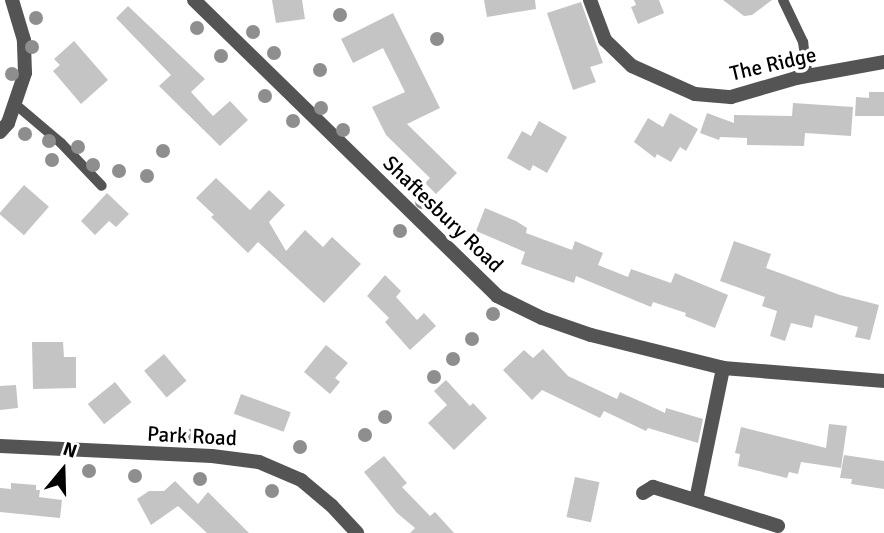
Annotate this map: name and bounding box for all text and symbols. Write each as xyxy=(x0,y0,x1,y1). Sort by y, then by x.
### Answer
street label: The Ridge xyxy=(727,42,819,86)
street label: Shaftesbury Road xyxy=(378,150,508,278)
street label: Park Road xyxy=(146,421,238,451)
north arrow xyxy=(28,435,98,505)
text: N xyxy=(60,437,80,464)

